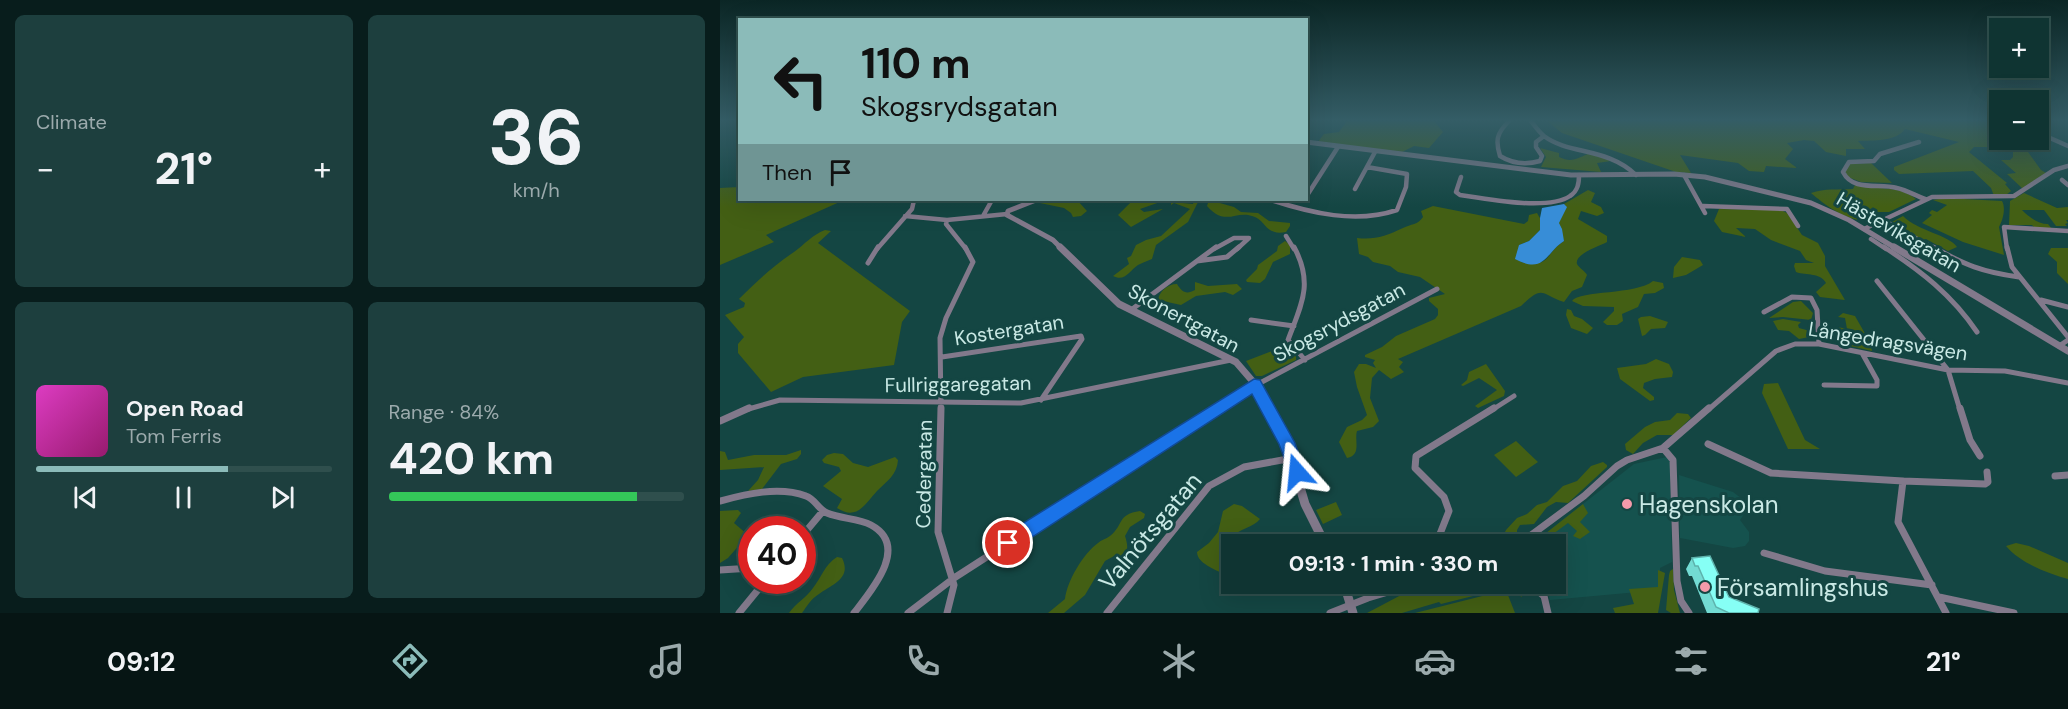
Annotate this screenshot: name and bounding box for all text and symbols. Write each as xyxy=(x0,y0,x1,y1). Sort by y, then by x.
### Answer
map controls xyxy=(1989,18,2049,150)
button: + xyxy=(1989,18,2049,78)
text: 110 m xyxy=(861,36,971,91)
icon: left xyxy=(762,42,840,120)
text: 36 xyxy=(488,87,585,188)
text: Skogsrydsgatan xyxy=(861,89,1058,124)
button: − xyxy=(1989,90,2049,150)
text: Climate xyxy=(36,109,107,135)
text: 21° xyxy=(154,139,213,198)
text: − xyxy=(36,147,54,190)
text: + xyxy=(313,147,332,190)
icon: arrive xyxy=(824,156,857,189)
text: Then xyxy=(762,158,812,187)
text: km/h xyxy=(513,177,560,203)
street label: Hästeviksgatan xyxy=(1832,186,1966,278)
street label: Skogsrydsgatan xyxy=(1269,276,1409,368)
street label: Skonertgatan xyxy=(1124,278,1244,358)
street label: Kostergatan xyxy=(952,309,1066,351)
street label: Långedragsvägen xyxy=(1806,316,1970,366)
street label: Fullriggaregatan xyxy=(884,370,1032,398)
text: Open Road xyxy=(126,394,244,423)
text: Range · 84% xyxy=(389,399,499,425)
street label: Cedergatan xyxy=(910,419,938,529)
text: Tom Ferris xyxy=(126,423,222,449)
text: 420 km xyxy=(389,429,554,488)
position arrow xyxy=(1265,440,1329,504)
street label: Valnötsgatan xyxy=(1092,466,1208,596)
icon: previous xyxy=(69,481,102,514)
icon: pause xyxy=(167,481,200,514)
icon: next xyxy=(266,481,299,514)
place label: Hagenskolan xyxy=(1639,489,1778,520)
marker: Hagenskolan xyxy=(1620,497,1634,511)
speed limit sign: 40 xyxy=(738,516,816,594)
pin xyxy=(982,517,1033,568)
icon: arrive xyxy=(991,526,1024,559)
text: 09:13 · 1 min · 330 m xyxy=(1289,549,1498,578)
place label: Församlingshus xyxy=(1717,572,1889,603)
marker: Församlingshus xyxy=(1698,580,1712,594)
icon: directions xyxy=(389,640,431,682)
icon: music xyxy=(646,640,688,682)
icon: phone xyxy=(902,640,944,682)
icon: climate xyxy=(1158,640,1200,682)
icon: car xyxy=(1414,640,1456,682)
icon: filters xyxy=(1670,640,1712,682)
text: 09:12 xyxy=(107,644,175,679)
text: 21° xyxy=(1926,644,1961,679)

